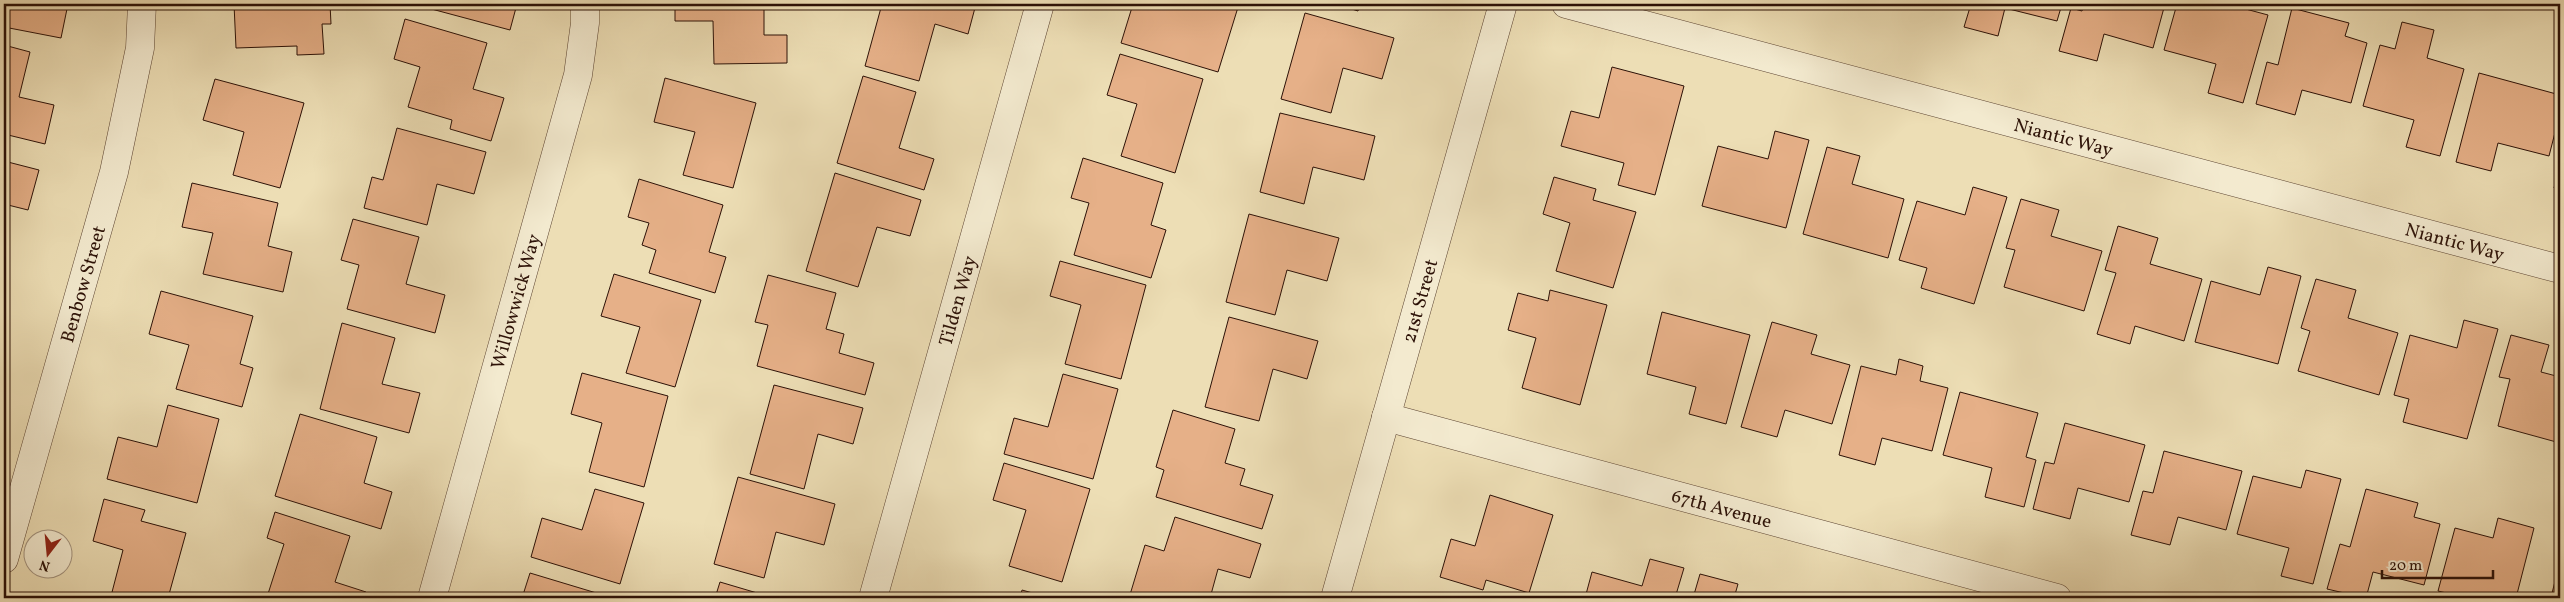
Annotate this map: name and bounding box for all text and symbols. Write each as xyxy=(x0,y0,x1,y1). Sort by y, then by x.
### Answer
street label: Niantic Way xyxy=(2011,113,2116,164)
street label: Niantic Way xyxy=(2402,217,2507,269)
street label: Benbow Street xyxy=(55,223,113,346)
street label: Willowwick Way xyxy=(485,231,548,372)
street label: Tilden Way xyxy=(933,253,984,349)
street label: 21st Street xyxy=(1397,256,1445,346)
street label: 67th Avenue xyxy=(1668,484,1775,536)
north arrow xyxy=(22,530,72,580)
scale bar xyxy=(2382,547,2493,579)
text: N xyxy=(37,555,52,576)
text: 20 m xyxy=(2389,556,2422,577)

